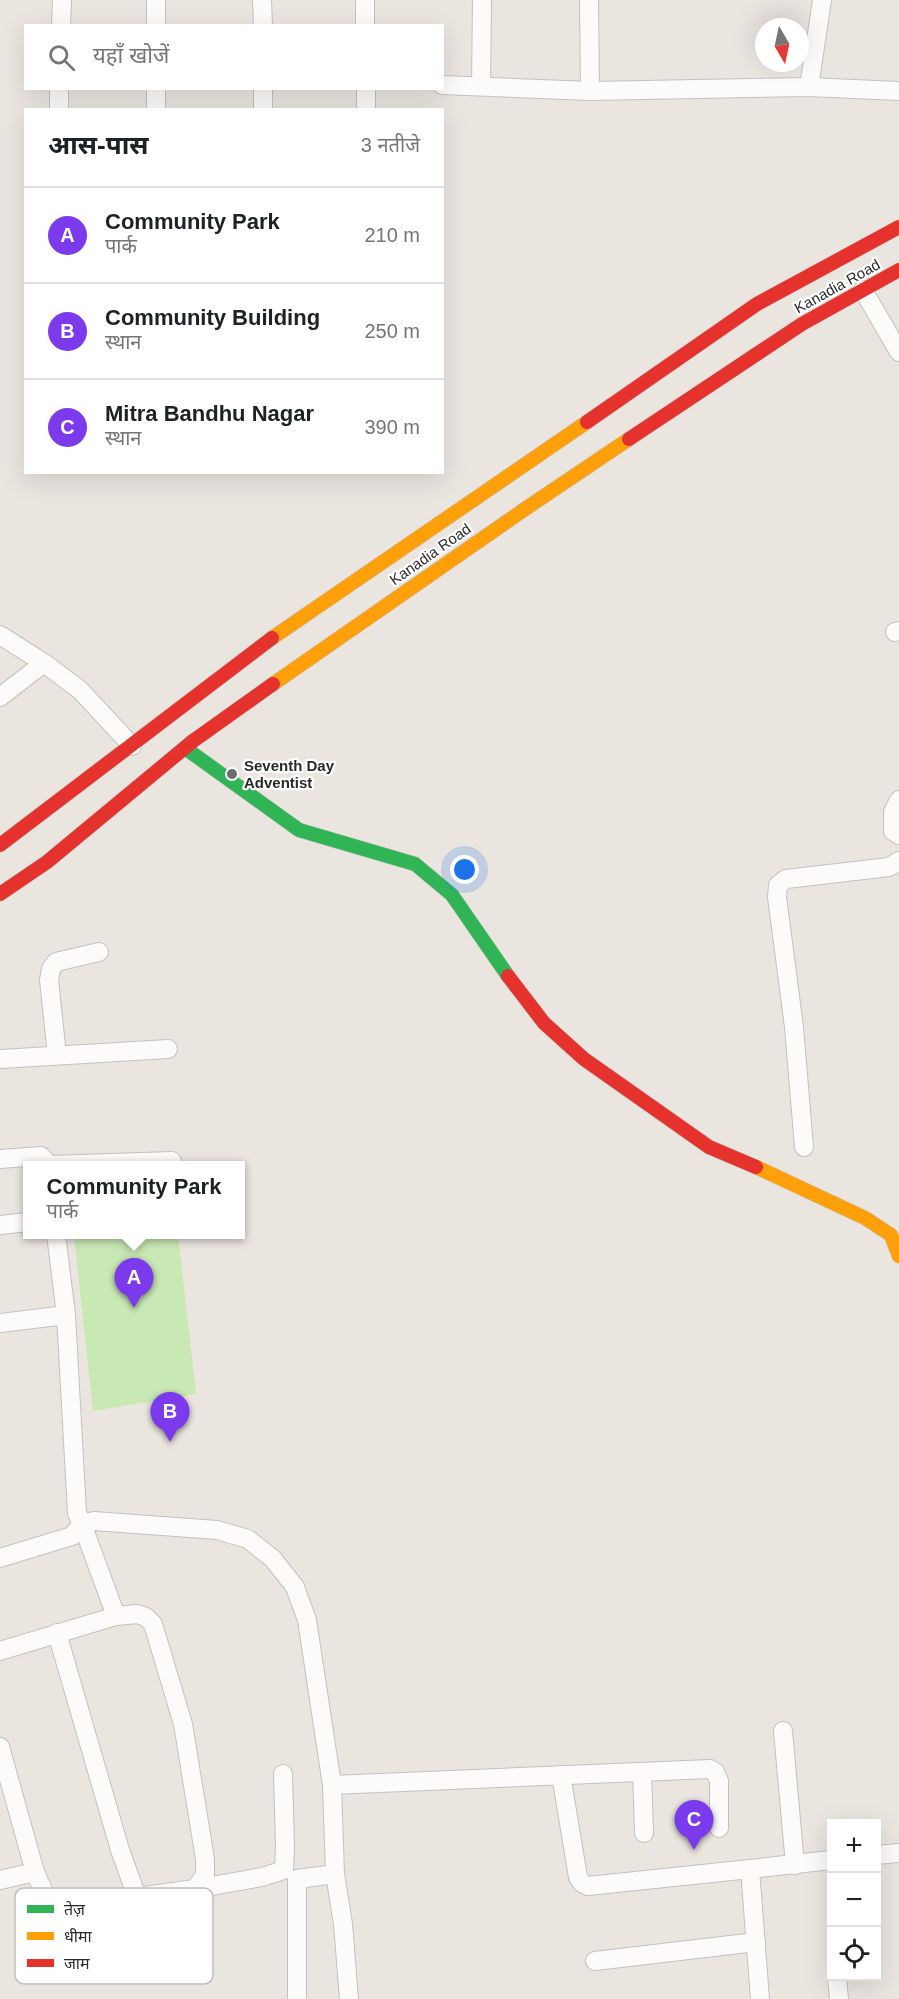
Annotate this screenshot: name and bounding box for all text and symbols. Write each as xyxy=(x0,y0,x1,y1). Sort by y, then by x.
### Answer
north arrow xyxy=(755,18,809,72)
search box xyxy=(24,24,444,90)
icon: search xyxy=(45,41,78,74)
text: यहाँ खोजें xyxy=(93,43,169,68)
text: आस-पास xyxy=(48,130,148,160)
text: 3 नतीजे xyxy=(361,134,420,156)
text: Community Park xyxy=(105,209,280,234)
text: A xyxy=(60,224,75,246)
text: 210 m xyxy=(364,224,420,246)
text: पार्क xyxy=(105,235,137,257)
street label: Kanadia Road xyxy=(791,256,883,316)
text: Community Building xyxy=(105,305,320,330)
text: B xyxy=(60,320,75,342)
text: 250 m xyxy=(364,320,420,342)
text: स्थान xyxy=(105,331,141,353)
text: Mitra Bandhu Nagar xyxy=(105,401,314,426)
text: C xyxy=(60,416,75,438)
text: 390 m xyxy=(364,416,420,438)
text: स्थान xyxy=(105,427,141,449)
street label: Kanadia Road xyxy=(386,520,474,588)
place label: Seventh Day Adventist xyxy=(244,757,335,791)
marker: Seventh Day Adventist xyxy=(225,767,239,781)
your location xyxy=(450,855,479,884)
popup xyxy=(23,1161,245,1239)
text: Community Park xyxy=(47,1174,221,1199)
text: पार्क xyxy=(47,1200,78,1222)
pin: A xyxy=(114,1258,154,1308)
pin: B xyxy=(150,1392,190,1442)
pin: C xyxy=(674,1800,714,1850)
map controls xyxy=(827,1819,881,1981)
button: + xyxy=(827,1819,881,1873)
button: − xyxy=(827,1873,881,1927)
legend xyxy=(15,1888,213,1984)
text: तेज़ xyxy=(64,1900,86,1918)
button: locate xyxy=(827,1927,881,1981)
text: धीमा xyxy=(64,1928,93,1945)
text: जाम xyxy=(64,1955,90,1972)

